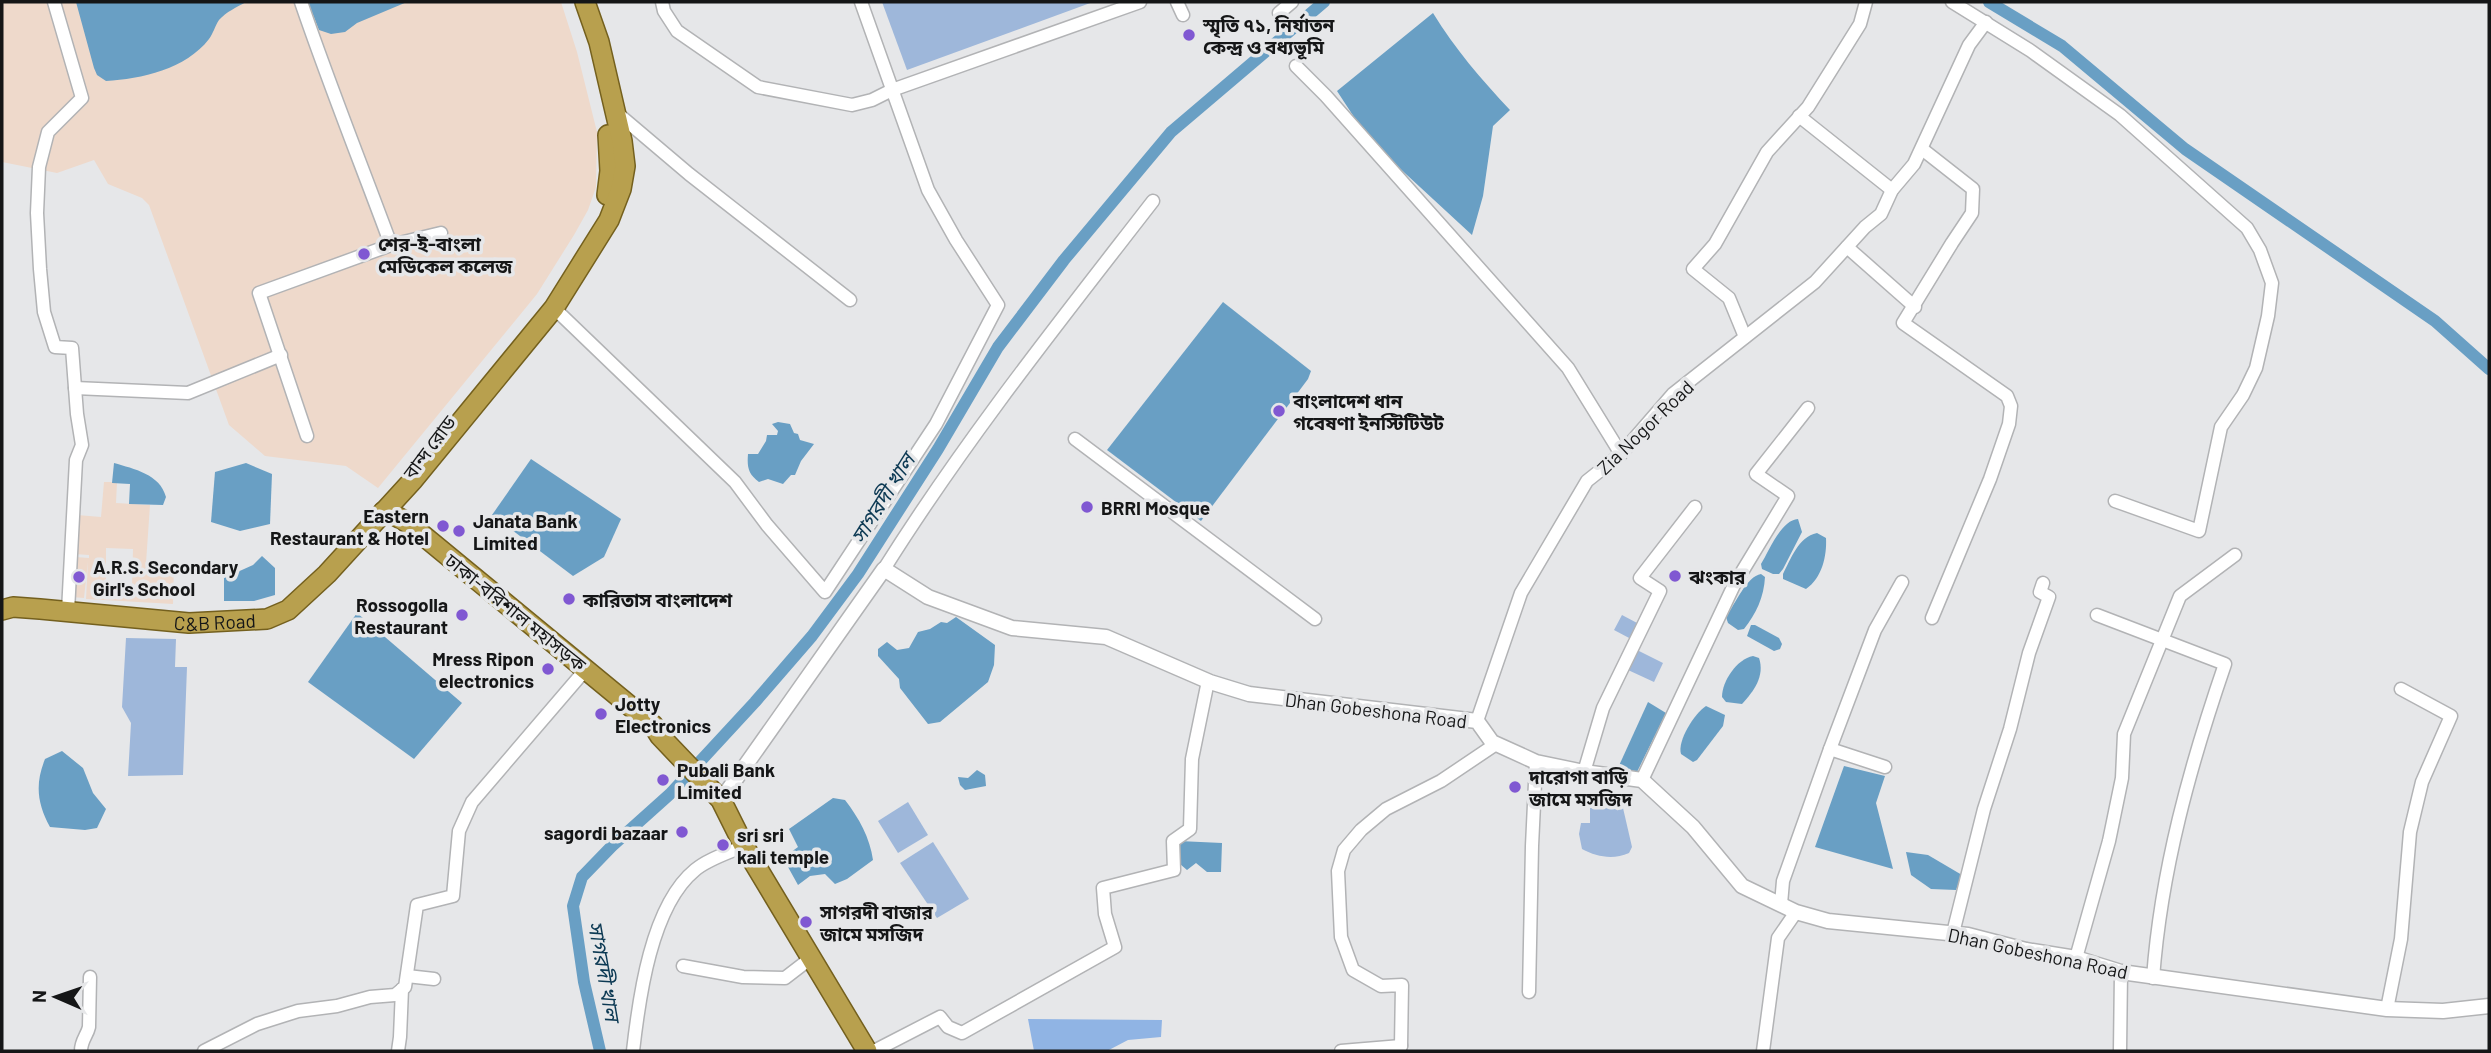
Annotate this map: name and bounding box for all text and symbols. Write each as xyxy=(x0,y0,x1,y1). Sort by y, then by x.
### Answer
place label: স্মৃতি ৭১, নির্যাতন কেন্দ্র ও বধ্যভূমি xyxy=(1202,13,1336,59)
marker: স্মৃতি ৭১, নির্যাতন কেন্দ্র ও বধ্যভূমি xyxy=(1181,27,1197,43)
place label: শের-ই-বাংলা মেডিকেল কলেজ xyxy=(378,232,513,277)
marker: শের-ই-বাংলা মেডিকেল কলেজ xyxy=(356,246,372,262)
street label: Zia Nogor Road xyxy=(1592,375,1698,479)
place label: বাংলাদেশ ধান গবেষণা ইনস্টিটিউট xyxy=(1292,389,1444,434)
marker: বাংলাদেশ ধান গবেষণা ইনস্টিটিউট xyxy=(1271,403,1287,419)
street label: বান্দ রোড xyxy=(397,411,460,484)
water label: সাগরদী খাল xyxy=(845,446,921,547)
place label: BRRI Mosque xyxy=(1101,496,1210,519)
marker: BRRI Mosque xyxy=(1079,499,1095,515)
place label: Eastern Restaurant & Hotel xyxy=(270,504,429,549)
place label: Janata Bank Limited xyxy=(473,509,578,554)
marker: Eastern Restaurant & Hotel xyxy=(435,518,451,534)
marker: Janata Bank Limited xyxy=(451,523,467,539)
street label: ঢাকা-বরিশাল মহাসড়ক xyxy=(440,548,591,676)
place label: A.R.S. Secondary Girl's School xyxy=(93,555,239,600)
place label: ঝংকার xyxy=(1688,565,1746,588)
marker: ঝংকার xyxy=(1667,568,1683,584)
marker: A.R.S. Secondary Girl's School xyxy=(71,569,87,585)
place label: কারিতাস বাংলাদেশ xyxy=(582,588,733,611)
marker: কারিতাস বাংলাদেশ xyxy=(561,591,577,607)
place label: Rossogolla Restaurant xyxy=(354,593,448,638)
marker: Rossogolla Restaurant xyxy=(454,607,470,623)
street label: C&B Road xyxy=(173,608,256,635)
place label: Mress Ripon electronics xyxy=(432,647,534,692)
marker: Mress Ripon electronics xyxy=(540,661,556,677)
street label: Dhan Gobeshona Road xyxy=(1284,687,1468,733)
place label: Jotty Electronics xyxy=(615,692,711,737)
marker: Jotty Electronics xyxy=(593,706,609,722)
place label: Pubali Bank Limited xyxy=(677,758,775,803)
place label: দারোগা বাড়ি জামে মসজিদ xyxy=(1528,765,1632,810)
marker: Pubali Bank Limited xyxy=(655,772,671,788)
marker: দারোগা বাড়ি জামে মসজিদ xyxy=(1507,779,1523,795)
place label: sagordi bazaar xyxy=(544,821,669,844)
place label: sri sri kali temple xyxy=(737,823,829,868)
marker: sagordi bazaar xyxy=(674,824,690,840)
marker: sri sri kali temple xyxy=(715,837,731,853)
place label: সাগরদী বাজার জামে মসজিদ xyxy=(819,900,933,945)
marker: সাগরদী বাজার জামে মসজিদ xyxy=(798,914,814,930)
water label: সাগরদী খাল xyxy=(584,919,627,1026)
street label: Dhan Gobeshona Road xyxy=(1946,923,2130,983)
north arrow xyxy=(21,962,91,1032)
text: N xyxy=(27,990,50,1003)

